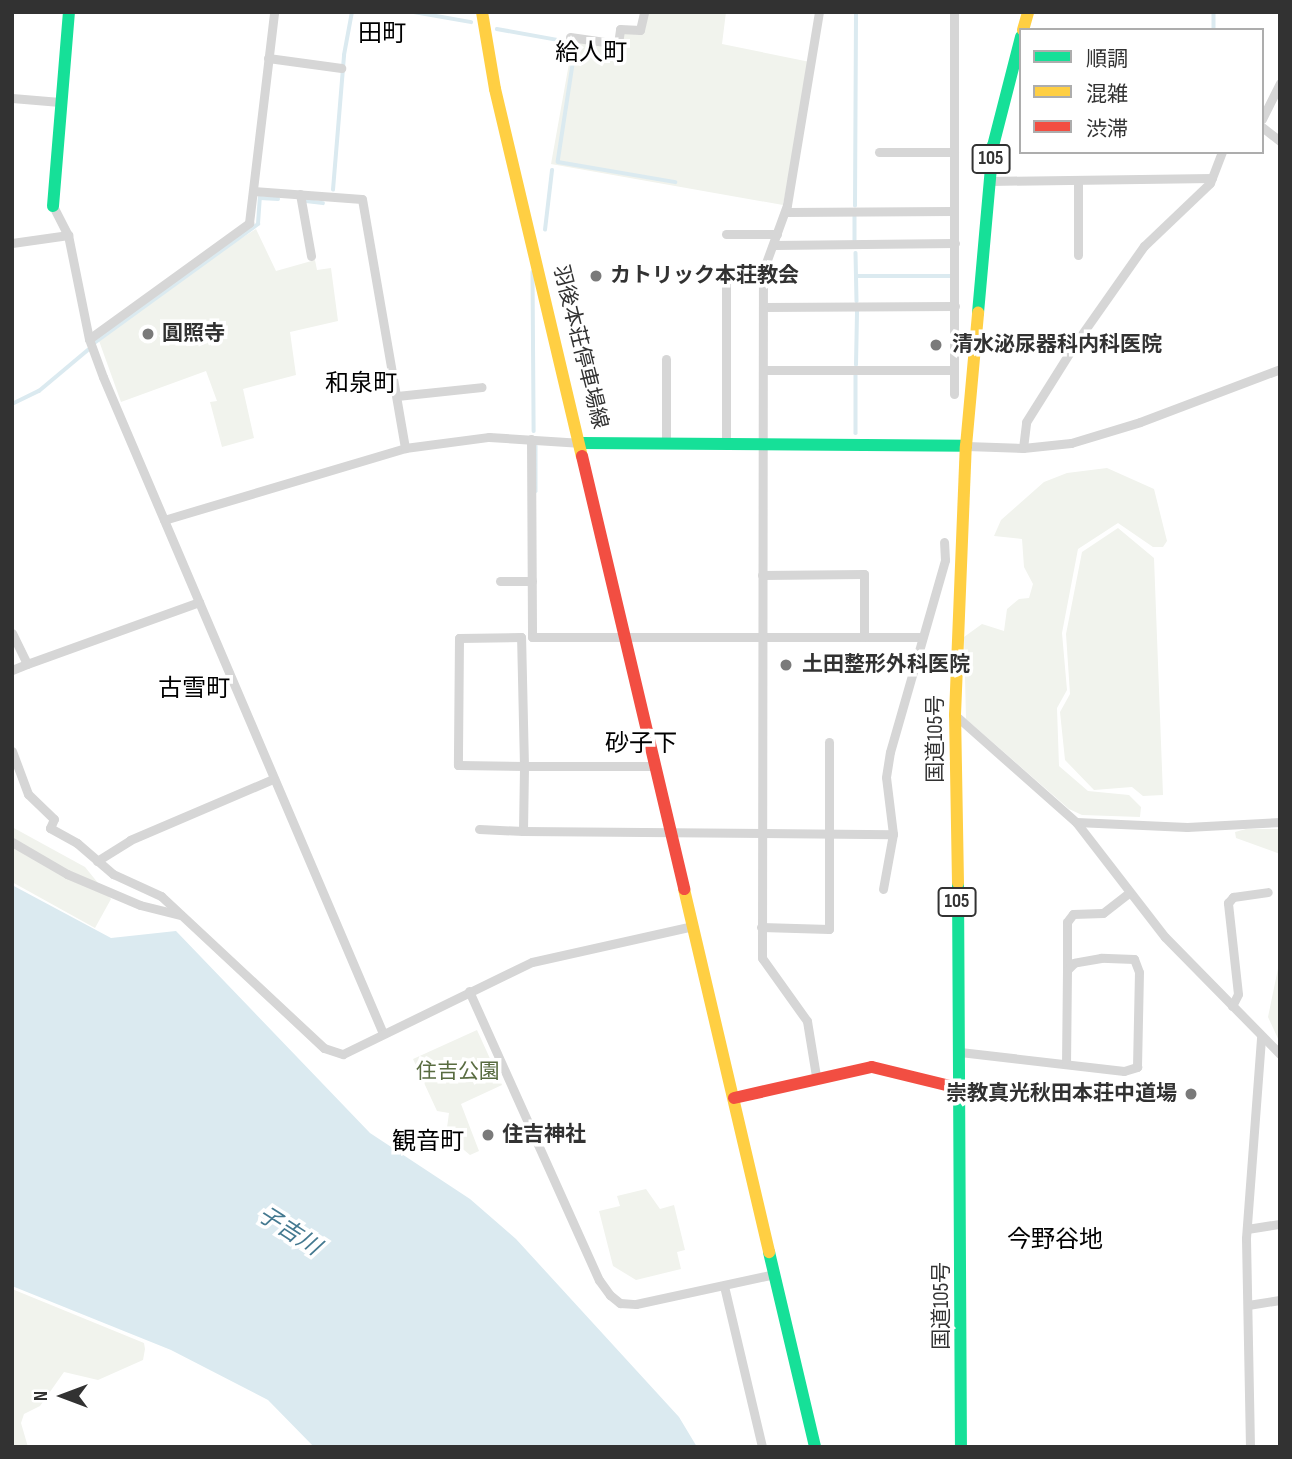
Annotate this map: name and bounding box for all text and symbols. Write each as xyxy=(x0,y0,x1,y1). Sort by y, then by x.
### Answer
district label: 田町 xyxy=(358,20,406,48)
legend xyxy=(1019,28,1264,154)
district label: 給人町 xyxy=(555,39,627,67)
text: 順調 xyxy=(1086,47,1128,72)
text: 混雑 xyxy=(1086,82,1128,107)
text: 渋滞 xyxy=(1086,117,1128,142)
road number: 105 xyxy=(970,144,1012,174)
street label: 羽後本荘停車場線 xyxy=(547,262,613,432)
place label: カトリック本荘教会 xyxy=(610,263,799,289)
marker: カトリック本荘教会 xyxy=(588,268,604,284)
place label: 圓照寺 xyxy=(162,321,225,347)
marker: 圓照寺 xyxy=(140,326,156,342)
place label: 清水泌尿器科内科医院 xyxy=(952,332,1162,358)
marker: 清水泌尿器科内科医院 xyxy=(926,335,946,355)
district label: 和泉町 xyxy=(325,370,397,398)
place label: 土田整形外科医院 xyxy=(802,652,970,678)
marker: 土田整形外科医院 xyxy=(776,655,796,675)
district label: 古雪町 xyxy=(158,675,230,703)
street label: 国道105号 xyxy=(923,695,949,783)
district label: 砂子下 xyxy=(605,730,677,758)
road number: 105 xyxy=(936,887,978,918)
park label: 住吉公園 xyxy=(416,1059,500,1085)
place label: 崇教真光秋田本荘中道場 xyxy=(946,1081,1177,1107)
marker: 崇教真光秋田本荘中道場 xyxy=(1183,1086,1199,1102)
place label: 住吉神社 xyxy=(502,1122,586,1148)
marker: 住吉神社 xyxy=(480,1127,496,1143)
district label: 観音町 xyxy=(392,1128,464,1156)
water label: 子吉川 xyxy=(253,1201,325,1261)
district label: 今野谷地 xyxy=(1007,1226,1103,1254)
street label: 国道105号 xyxy=(929,1262,955,1350)
north arrow xyxy=(28,1361,98,1431)
text: N xyxy=(30,1391,53,1401)

